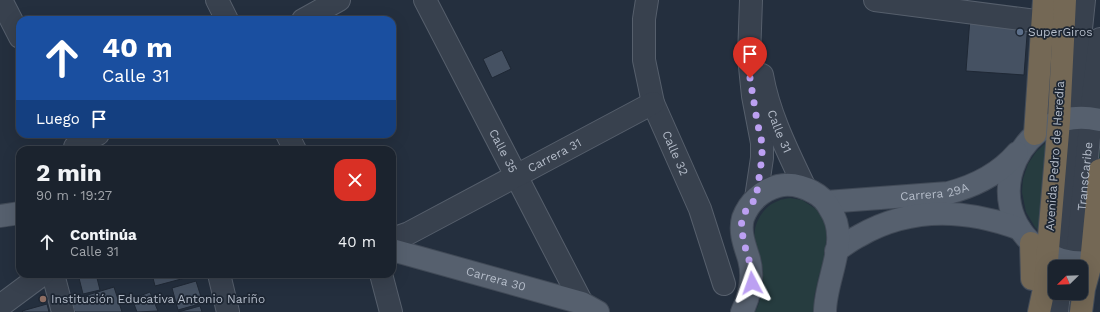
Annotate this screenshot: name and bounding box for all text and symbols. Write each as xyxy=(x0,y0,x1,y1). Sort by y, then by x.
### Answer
place label: SuperGiros xyxy=(1028,25,1093,39)
marker: SuperGiros xyxy=(1015,27,1025,37)
text: 40 m xyxy=(102,31,172,64)
icon: ahead xyxy=(36,32,88,84)
pin xyxy=(733,37,767,78)
icon: arrive xyxy=(739,43,761,65)
text: Calle 31 xyxy=(102,65,170,86)
street label: Avenida Pedro de Heredia xyxy=(1043,80,1067,232)
icon: arrive xyxy=(88,108,110,130)
street label: Calle 31 xyxy=(765,108,794,155)
text: Luego xyxy=(36,110,80,128)
street label: Calle 35 xyxy=(486,127,520,175)
street label: Calle 32 xyxy=(659,129,691,178)
street label: Carrera 31 xyxy=(525,135,584,175)
street label: TransCaribe xyxy=(1075,141,1095,212)
text: 2 min xyxy=(36,159,102,187)
button: close xyxy=(334,159,376,201)
street label: Carrera 29A xyxy=(900,180,971,204)
text: 90 m · 19:27 xyxy=(36,188,112,203)
text: Continúa xyxy=(70,226,137,244)
icon: ahead xyxy=(36,231,58,253)
text: 40 m xyxy=(338,233,376,251)
text: Calle 31 xyxy=(70,244,119,259)
north arrow xyxy=(1048,260,1088,300)
map controls xyxy=(1048,260,1088,300)
position arrow xyxy=(731,262,773,304)
street label: Carrera 30 xyxy=(465,264,527,294)
place label: Institución Educativa Antonio Nariño xyxy=(51,292,265,306)
marker: Institución Educativa Antonio Nariño xyxy=(38,294,48,304)

